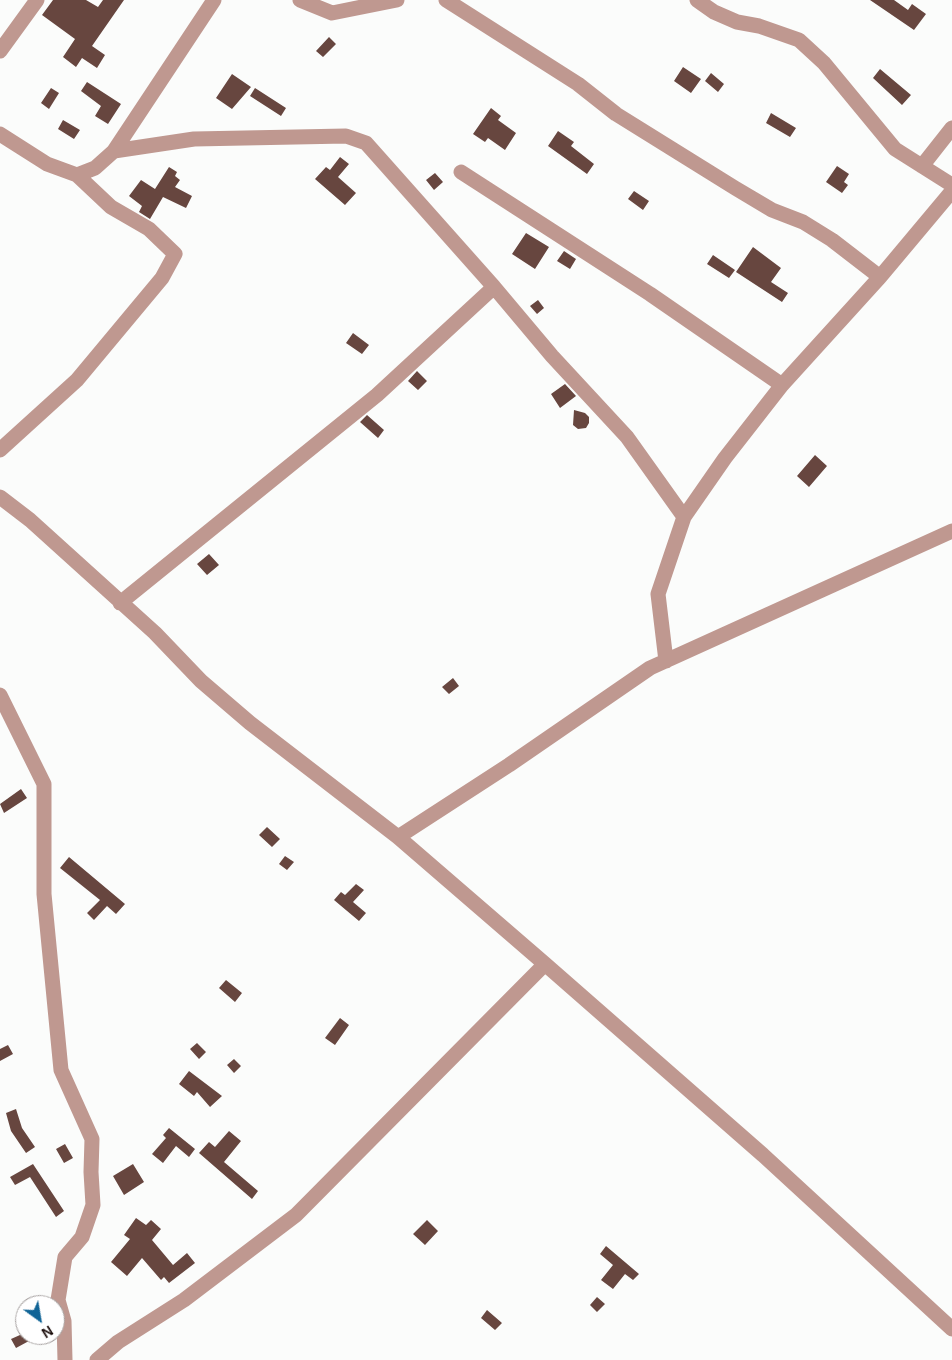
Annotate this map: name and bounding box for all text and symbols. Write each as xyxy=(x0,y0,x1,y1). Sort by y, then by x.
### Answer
north arrow xyxy=(15,1295,65,1345)
text: N xyxy=(39,1322,56,1341)

